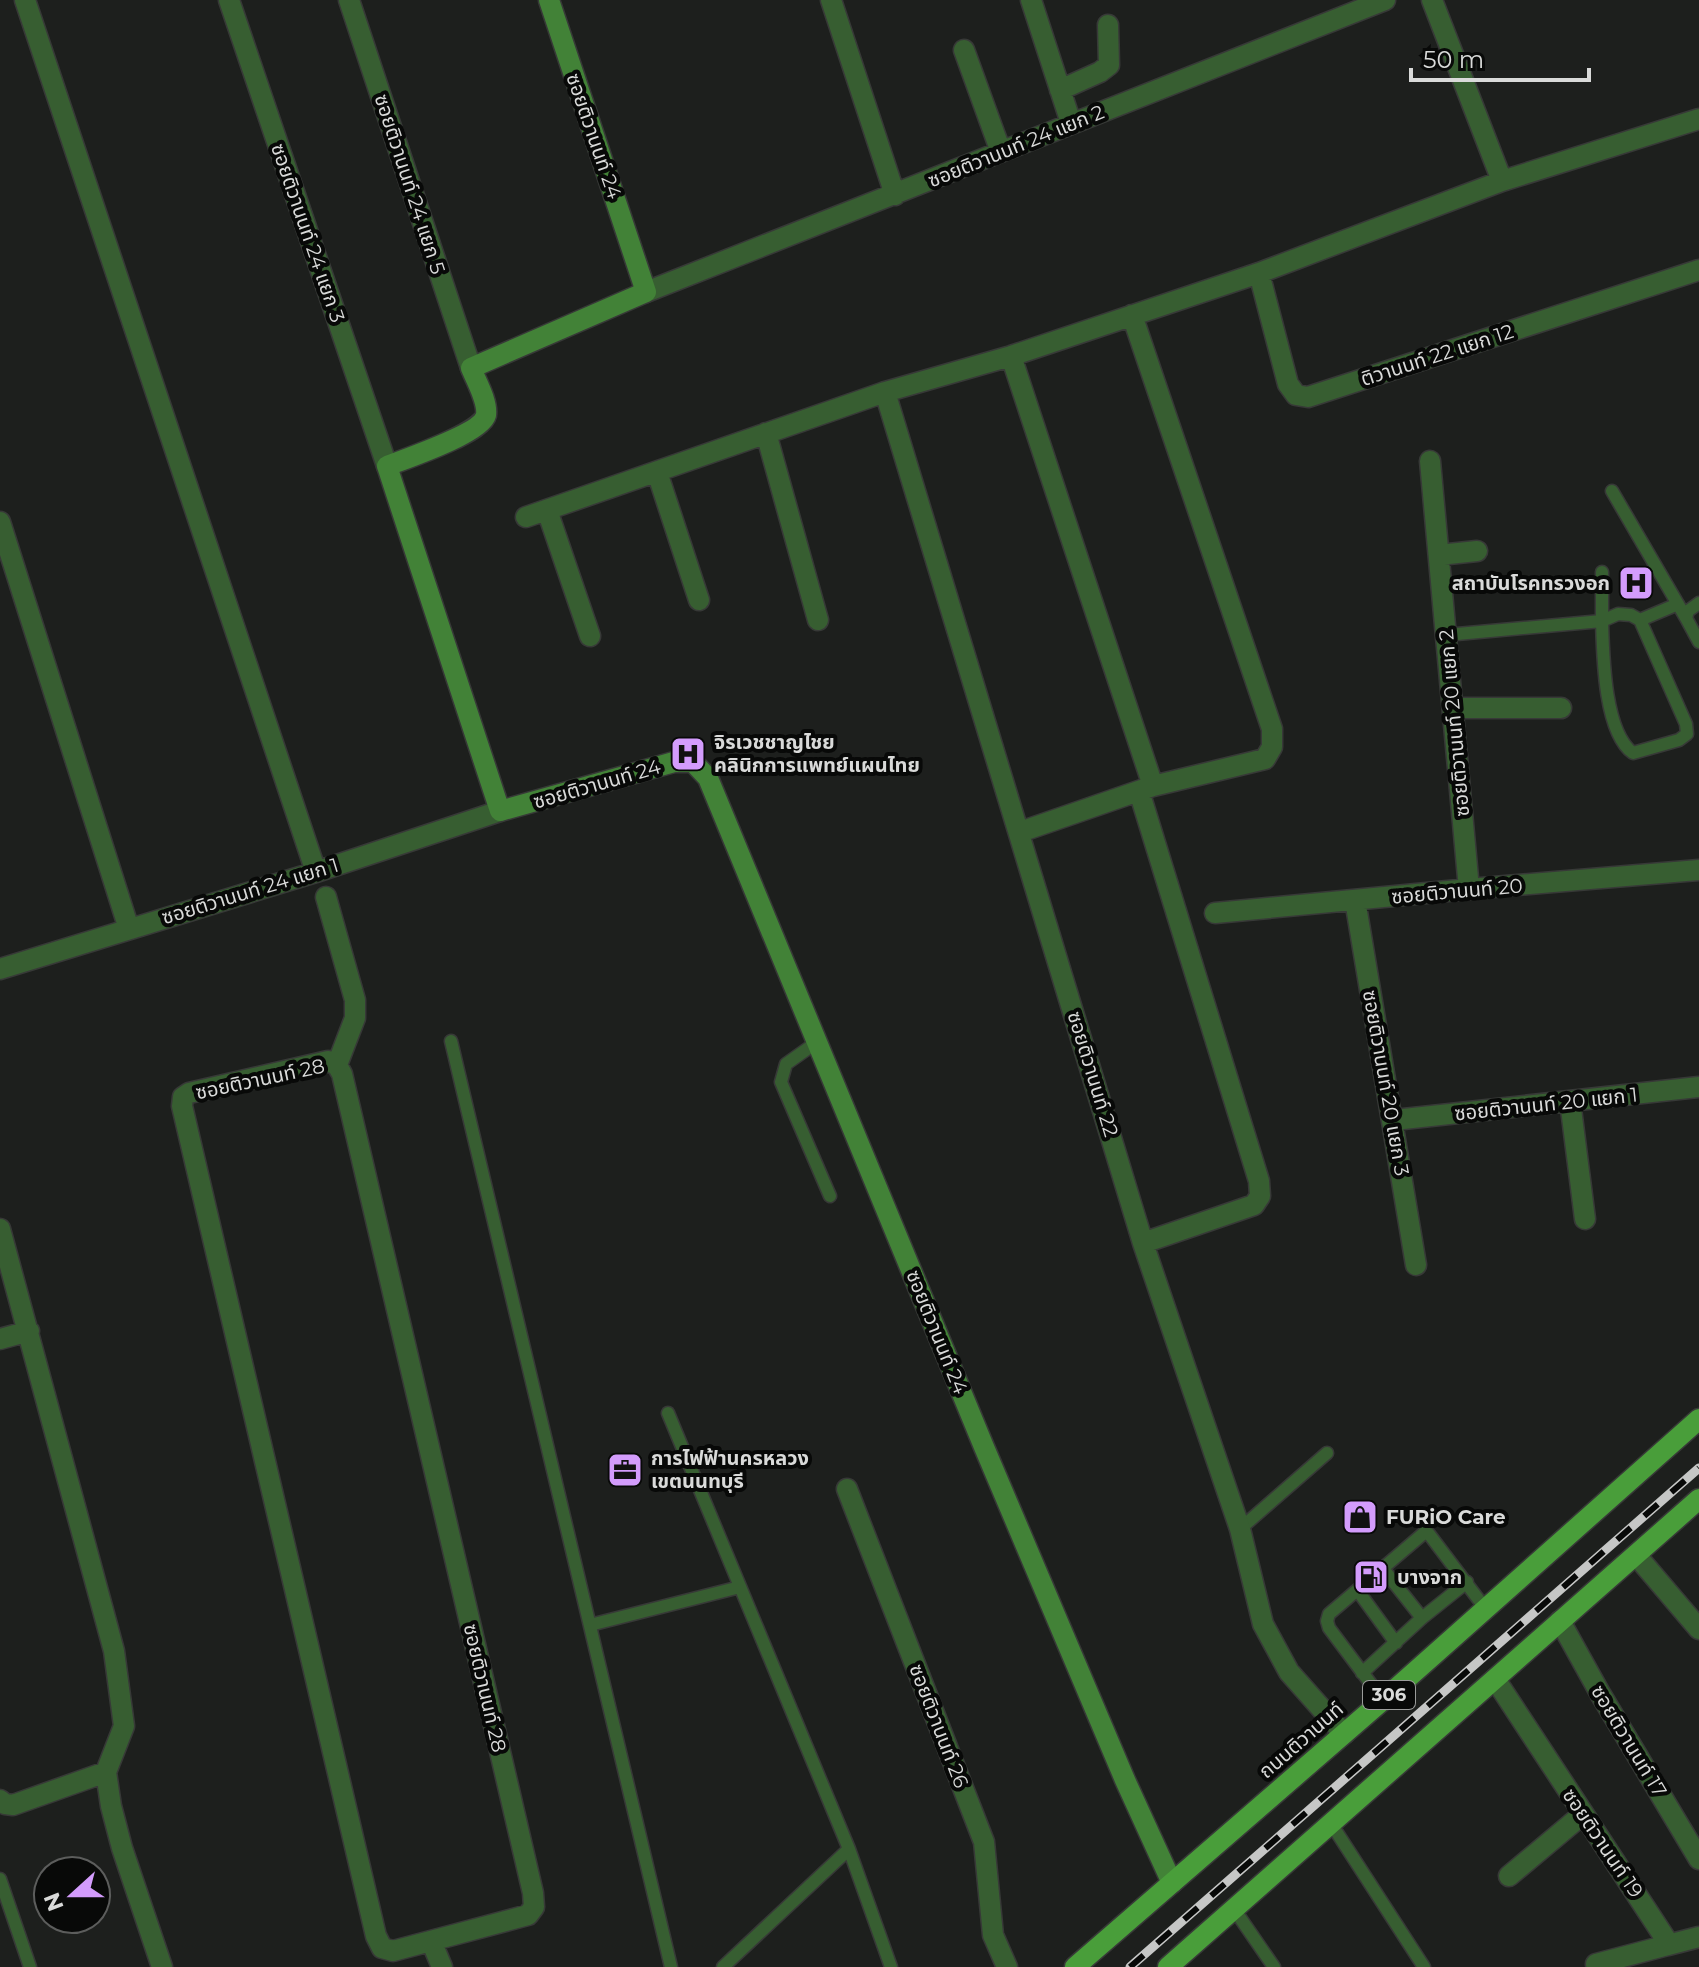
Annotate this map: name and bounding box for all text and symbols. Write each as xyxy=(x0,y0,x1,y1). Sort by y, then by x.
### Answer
scale bar xyxy=(1411,32,1589,82)
text: 50 m xyxy=(1423,45,1484,74)
street label: ซอยติวานนท์ 24 xyxy=(561,70,627,202)
street label: ซอยติวานนท์ 24 แยก 5 xyxy=(370,91,450,277)
street label: ซอยติวานนท์ 24 แยก 2 xyxy=(924,100,1108,192)
street label: ซอยติวานนท์ 24 แยก 3 xyxy=(266,140,350,326)
street label: ติวานนท์ 22 แยก 12 xyxy=(1358,319,1516,391)
hospital icon: สถาบันโรคทรวงอก xyxy=(1617,564,1655,602)
place label: สถาบันโรคทรวงอก xyxy=(1452,571,1610,595)
street label: ซอยติวานนท์ 20 แยก 2 xyxy=(1434,628,1474,818)
place label: จิรเวชชาญไชย คลินิกการแพทย์แผนไทย xyxy=(714,730,920,777)
hospital icon: จิรเวชชาญไชย คลินิกการแพทย์แผนไทย xyxy=(669,735,707,773)
street label: ซอยติวานนท์ 24 xyxy=(531,754,663,814)
street label: ซอยติวานนท์ 24 แยก 1 xyxy=(159,853,341,929)
street label: ซอยติวานนท์ 20 xyxy=(1390,873,1524,909)
street label: ซอยติวานนท์ 20 แยก 3 xyxy=(1358,988,1414,1178)
street label: ซอยติวานนท์ 22 xyxy=(1063,1008,1123,1140)
street label: ซอยติวานนท์ 28 xyxy=(193,1054,327,1104)
street label: ซอยติวานนท์ 20 แยก 1 xyxy=(1453,1082,1639,1126)
street label: ซอยติวานนท์ 24 xyxy=(901,1267,973,1397)
place label: การไฟฟ้านครหลวง เขตนนทบุรี xyxy=(651,1446,809,1493)
office icon: การไฟฟ้านครหลวง เขตนนทบุรี xyxy=(606,1451,644,1489)
shop icon: FURiO Care xyxy=(1341,1498,1379,1536)
place label: FURiO Care xyxy=(1386,1505,1506,1529)
fuel station icon: บางจาก xyxy=(1352,1558,1390,1596)
place label: บางจาก xyxy=(1397,1565,1462,1589)
street label: ซอยติวานนท์ 28 xyxy=(459,1621,511,1755)
street label: ซอยติวานนท์ 26 xyxy=(904,1661,974,1791)
road number: 306 xyxy=(1363,1681,1415,1709)
street label: ซอยติวานนท์ 17 xyxy=(1586,1681,1672,1801)
street label: ถนนติวานนท์ xyxy=(1254,1697,1348,1783)
street label: ซอยติวานนท์ 19 xyxy=(1558,1784,1648,1902)
north arrow xyxy=(32,1855,112,1935)
text: N xyxy=(38,1889,70,1915)

